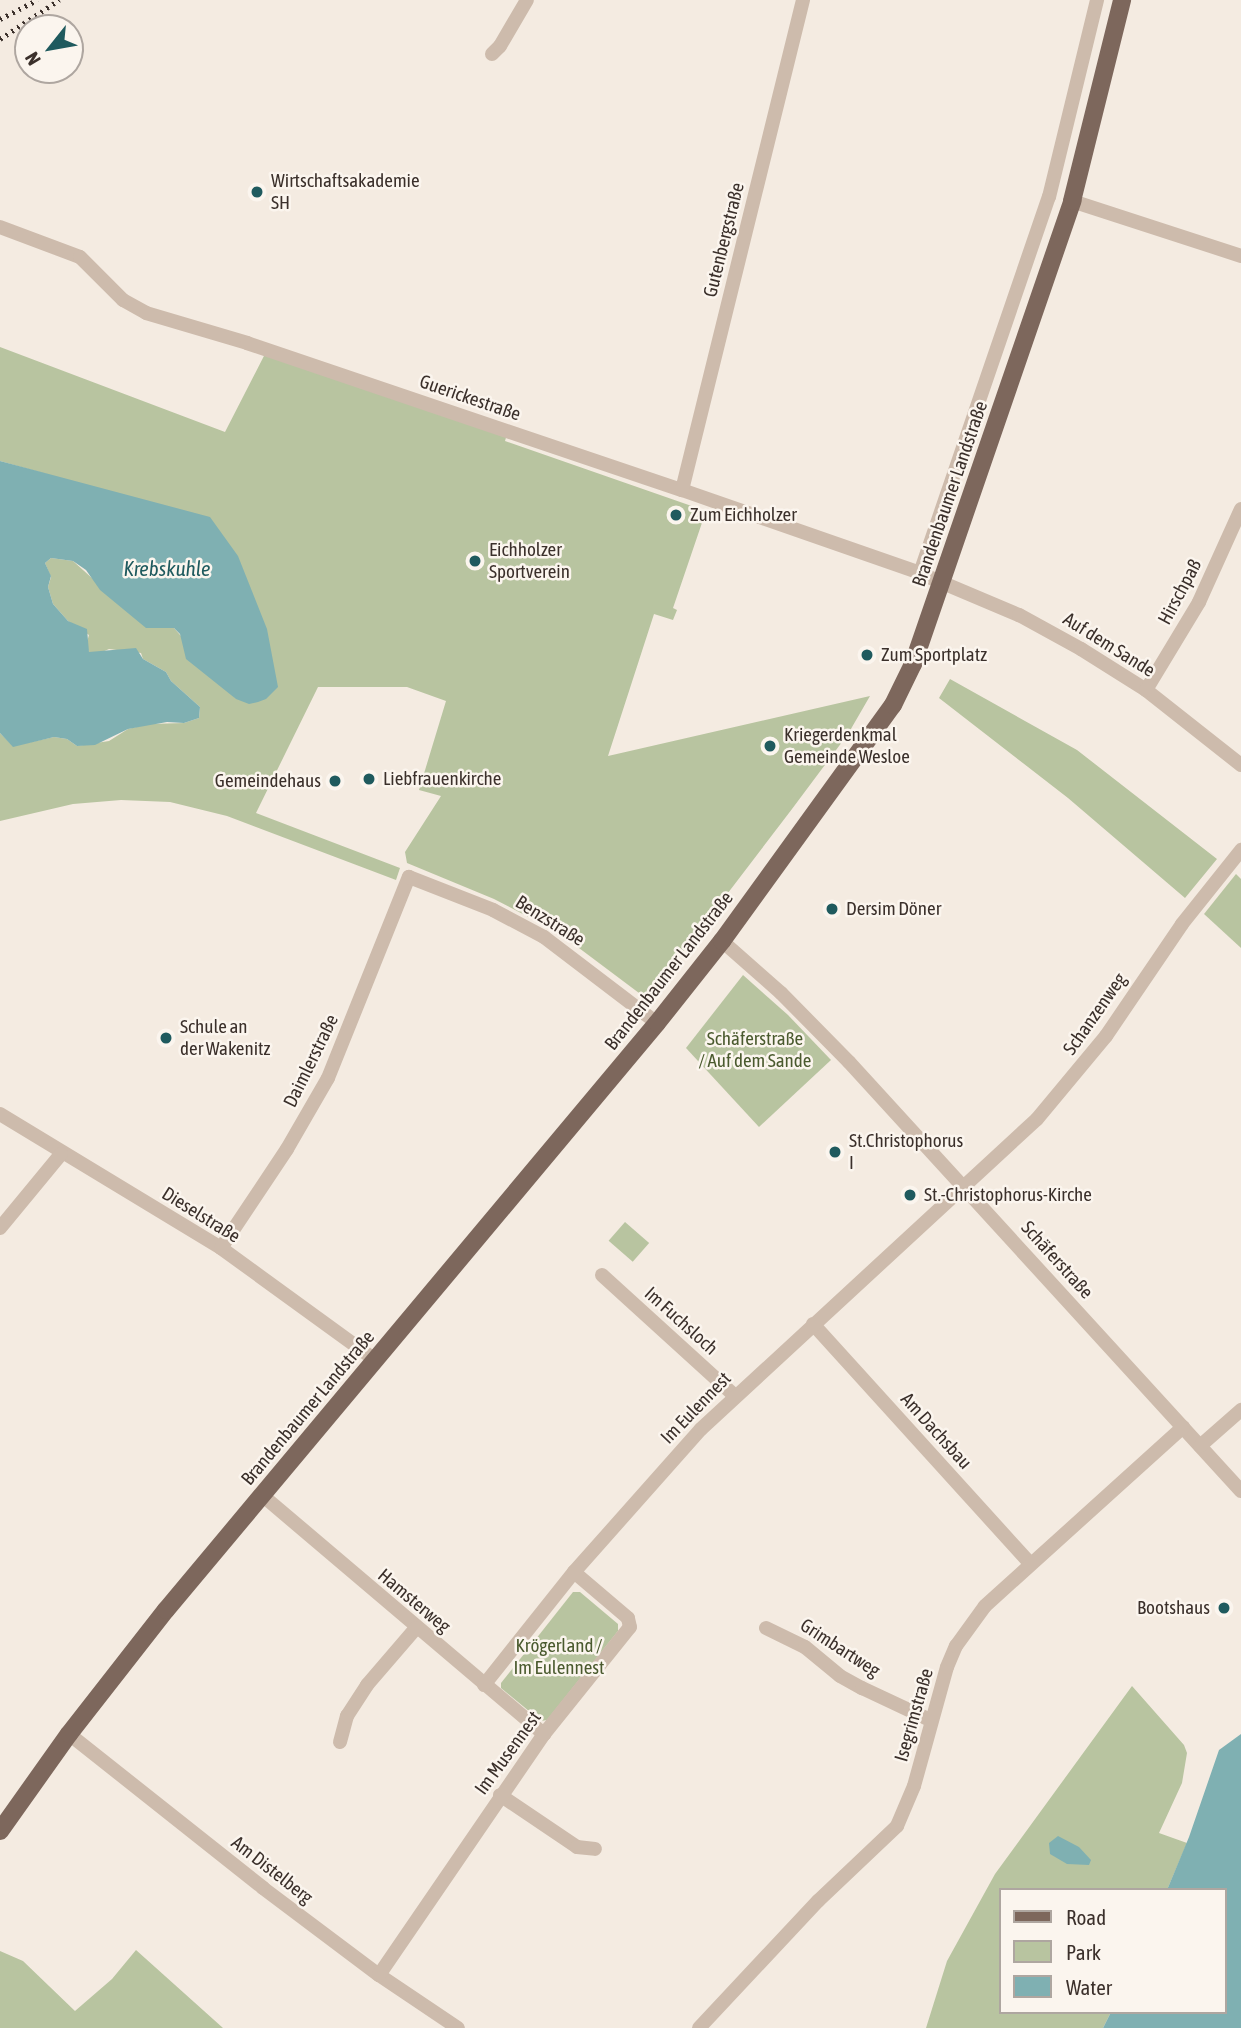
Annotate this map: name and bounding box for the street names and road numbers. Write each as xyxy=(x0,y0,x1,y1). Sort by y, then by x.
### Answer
street label: Gutenbergstraße xyxy=(699,180,749,300)
street label: Guerickestraße xyxy=(417,370,523,426)
street label: Brandenbaumer Landstraße xyxy=(908,398,992,590)
street label: Hirschpaß xyxy=(1153,555,1207,629)
street label: Auf dem Sande xyxy=(1059,608,1159,682)
street label: Brandenbaumer Landstraße xyxy=(600,887,738,1055)
street label: Benzstraße xyxy=(511,891,589,951)
street label: Schanzenweg xyxy=(1058,969,1132,1059)
street label: Daimlerstraße xyxy=(279,1011,343,1111)
street label: Dieselstraße xyxy=(158,1182,244,1248)
street label: Schäferstraße xyxy=(1016,1217,1098,1303)
street label: Im Fuchsloch xyxy=(640,1282,722,1360)
street label: Brandenbaumer Landstraße xyxy=(237,1326,379,1490)
street label: Im Eulennest xyxy=(656,1367,736,1449)
street label: Am Dachsbau xyxy=(896,1388,976,1474)
street label: Hamsterweg xyxy=(373,1564,455,1638)
street label: Grimbartweg xyxy=(796,1614,884,1682)
street label: Isegrimstraße xyxy=(890,1666,938,1764)
street label: Im Musennest xyxy=(470,1707,546,1799)
street label: Am Distelberg xyxy=(227,1831,317,1909)

